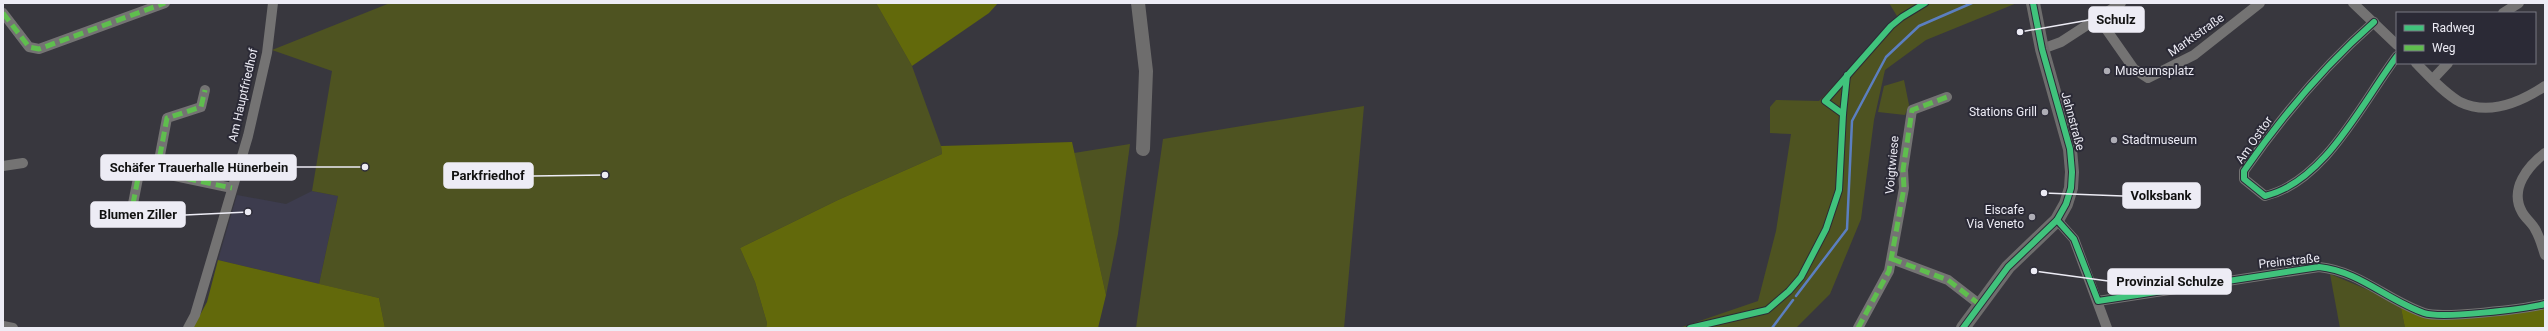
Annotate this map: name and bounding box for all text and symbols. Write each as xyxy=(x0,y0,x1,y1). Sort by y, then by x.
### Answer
callout: Schulz xyxy=(2089,7,2144,32)
street label: Marktstraße xyxy=(2165,11,2227,59)
text: Schulz xyxy=(2096,12,2136,27)
legend xyxy=(2396,12,2536,64)
text: Radweg xyxy=(2432,21,2475,35)
text: Weg xyxy=(2432,41,2456,55)
street label: Am Hauptfriedhof xyxy=(225,46,261,143)
place label: Museumsplatz xyxy=(2115,64,2194,78)
marker: Museumsplatz xyxy=(2102,66,2112,76)
street label: Jahnstraße xyxy=(2058,90,2088,152)
place label: Stations Grill xyxy=(1969,105,2037,119)
marker: Stations Grill xyxy=(2040,107,2050,117)
street label: Am Osttor xyxy=(2233,114,2275,166)
place label: Stadtmuseum xyxy=(2122,133,2197,147)
street label: Voigtwiese xyxy=(1882,135,1902,195)
marker: Stadtmuseum xyxy=(2109,135,2119,145)
callout: Schäfer Trauerhalle Hünerbein xyxy=(101,155,296,180)
text: Schäfer Trauerhalle Hünerbein xyxy=(110,160,288,175)
callout: Parkfriedhof xyxy=(444,163,533,188)
text: Parkfriedhof xyxy=(451,168,525,183)
callout: Volksbank xyxy=(2123,183,2200,208)
text: Volksbank xyxy=(2130,188,2193,203)
callout: Blumen Ziller xyxy=(91,202,185,227)
place label: Eiscafe Via Veneto xyxy=(1967,203,2024,231)
text: Blumen Ziller xyxy=(99,207,177,222)
marker: Eiscafe Via Veneto xyxy=(2027,212,2037,222)
street label: Preinstraße xyxy=(2258,251,2320,271)
callout: Provinzial Schulze xyxy=(2108,269,2231,294)
text: Provinzial Schulze xyxy=(2116,274,2224,289)

